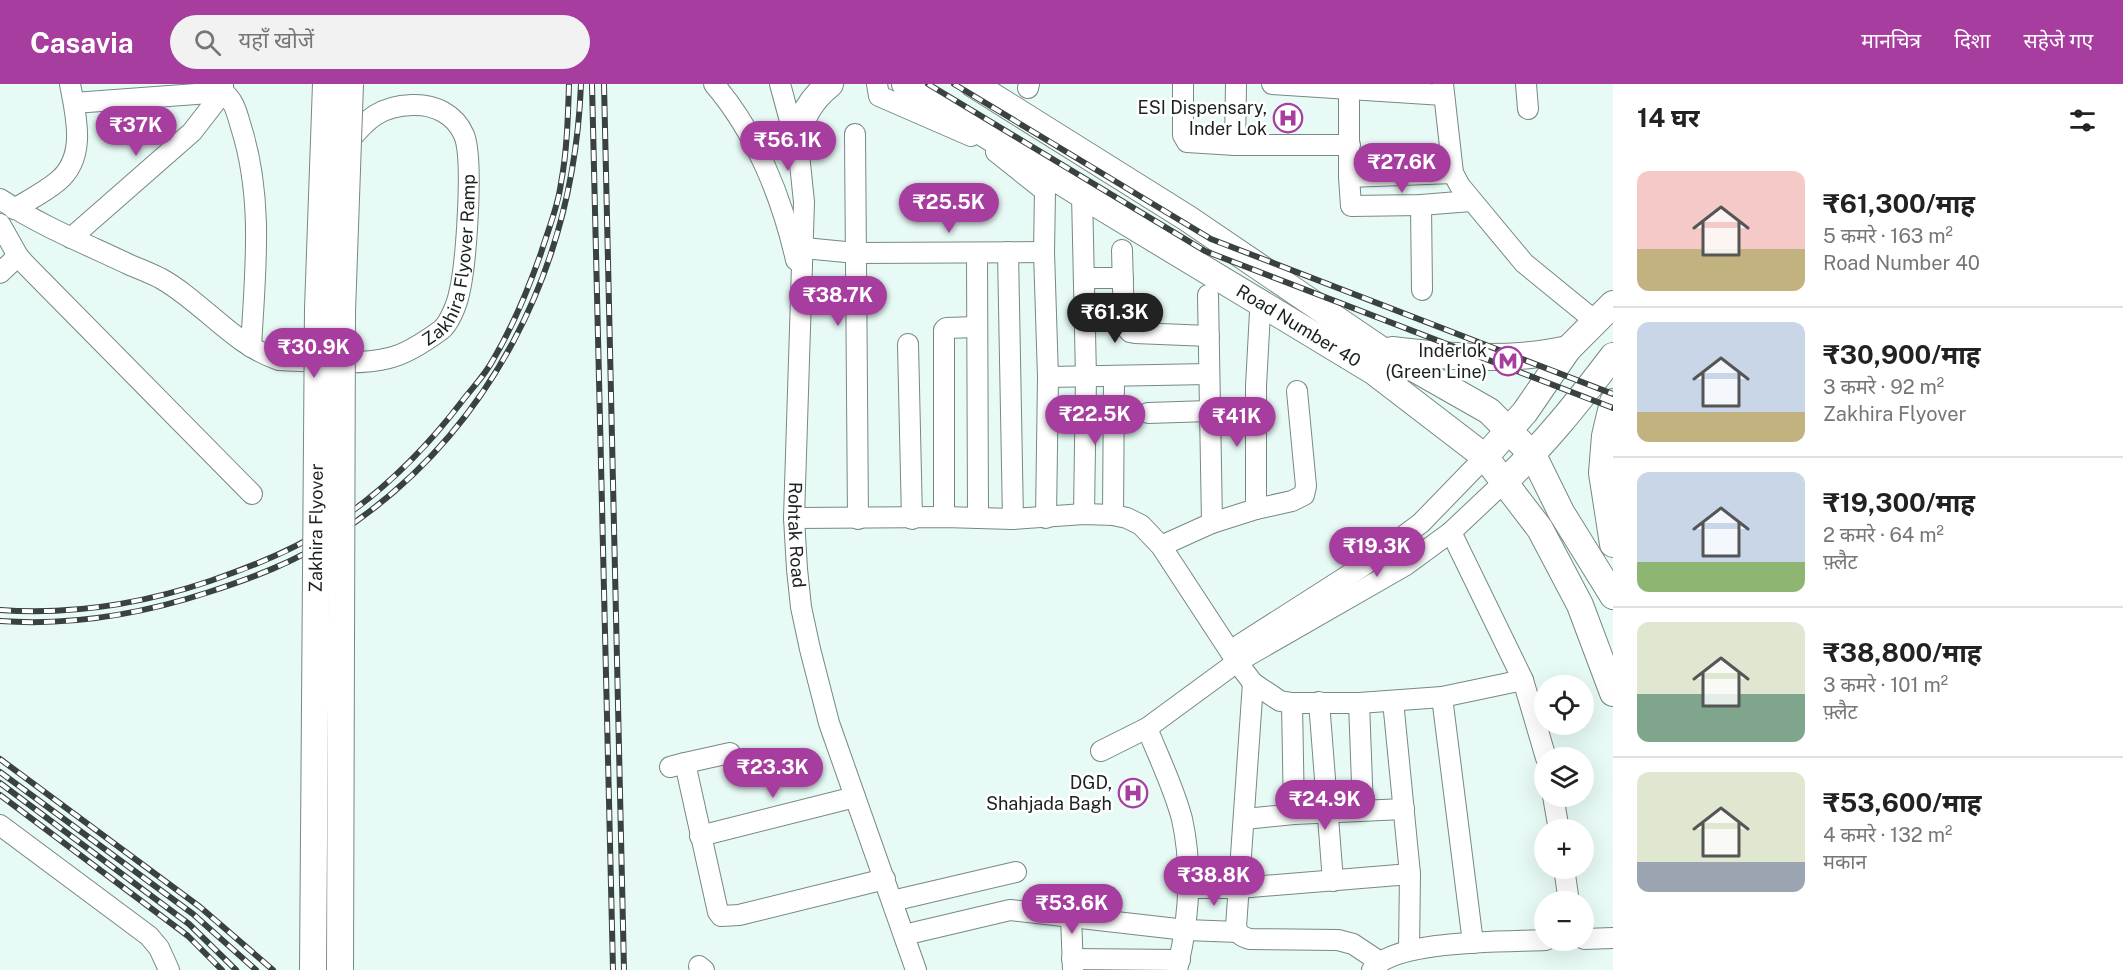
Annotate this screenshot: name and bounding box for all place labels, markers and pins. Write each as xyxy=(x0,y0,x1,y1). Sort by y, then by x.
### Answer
place label: ESI Dispensary, Inder Lok xyxy=(1138,97,1267,139)
hospital icon: ESI Dispensary, Inder Lok xyxy=(1272,102,1304,134)
pin: ₹37K xyxy=(100,106,172,157)
pin: ₹56.1K xyxy=(739,121,837,172)
pin: ₹27.6K xyxy=(1353,143,1451,194)
pin: ₹25.5K xyxy=(900,183,998,234)
pin: ₹38.7K xyxy=(789,276,887,327)
pin: ₹61.3K xyxy=(1066,293,1164,344)
pin: ₹30.9K xyxy=(265,328,363,379)
place label: Inderlok (Green Line) xyxy=(1385,340,1487,382)
metro station icon: Inderlok (Green Line) xyxy=(1492,345,1524,377)
pin: ₹22.5K xyxy=(1046,395,1144,446)
pin: ₹41K xyxy=(1201,397,1273,448)
pin: ₹19.3K xyxy=(1328,527,1426,578)
pin: ₹23.3K xyxy=(724,748,822,799)
place label: DGD, Shahjada Bagh xyxy=(986,772,1112,814)
hospital icon: DGD, Shahjada Bagh xyxy=(1117,777,1149,809)
pin: ₹24.9K xyxy=(1276,780,1374,831)
pin: ₹38.8K xyxy=(1165,856,1263,907)
pin: ₹53.6K xyxy=(1023,884,1121,935)

